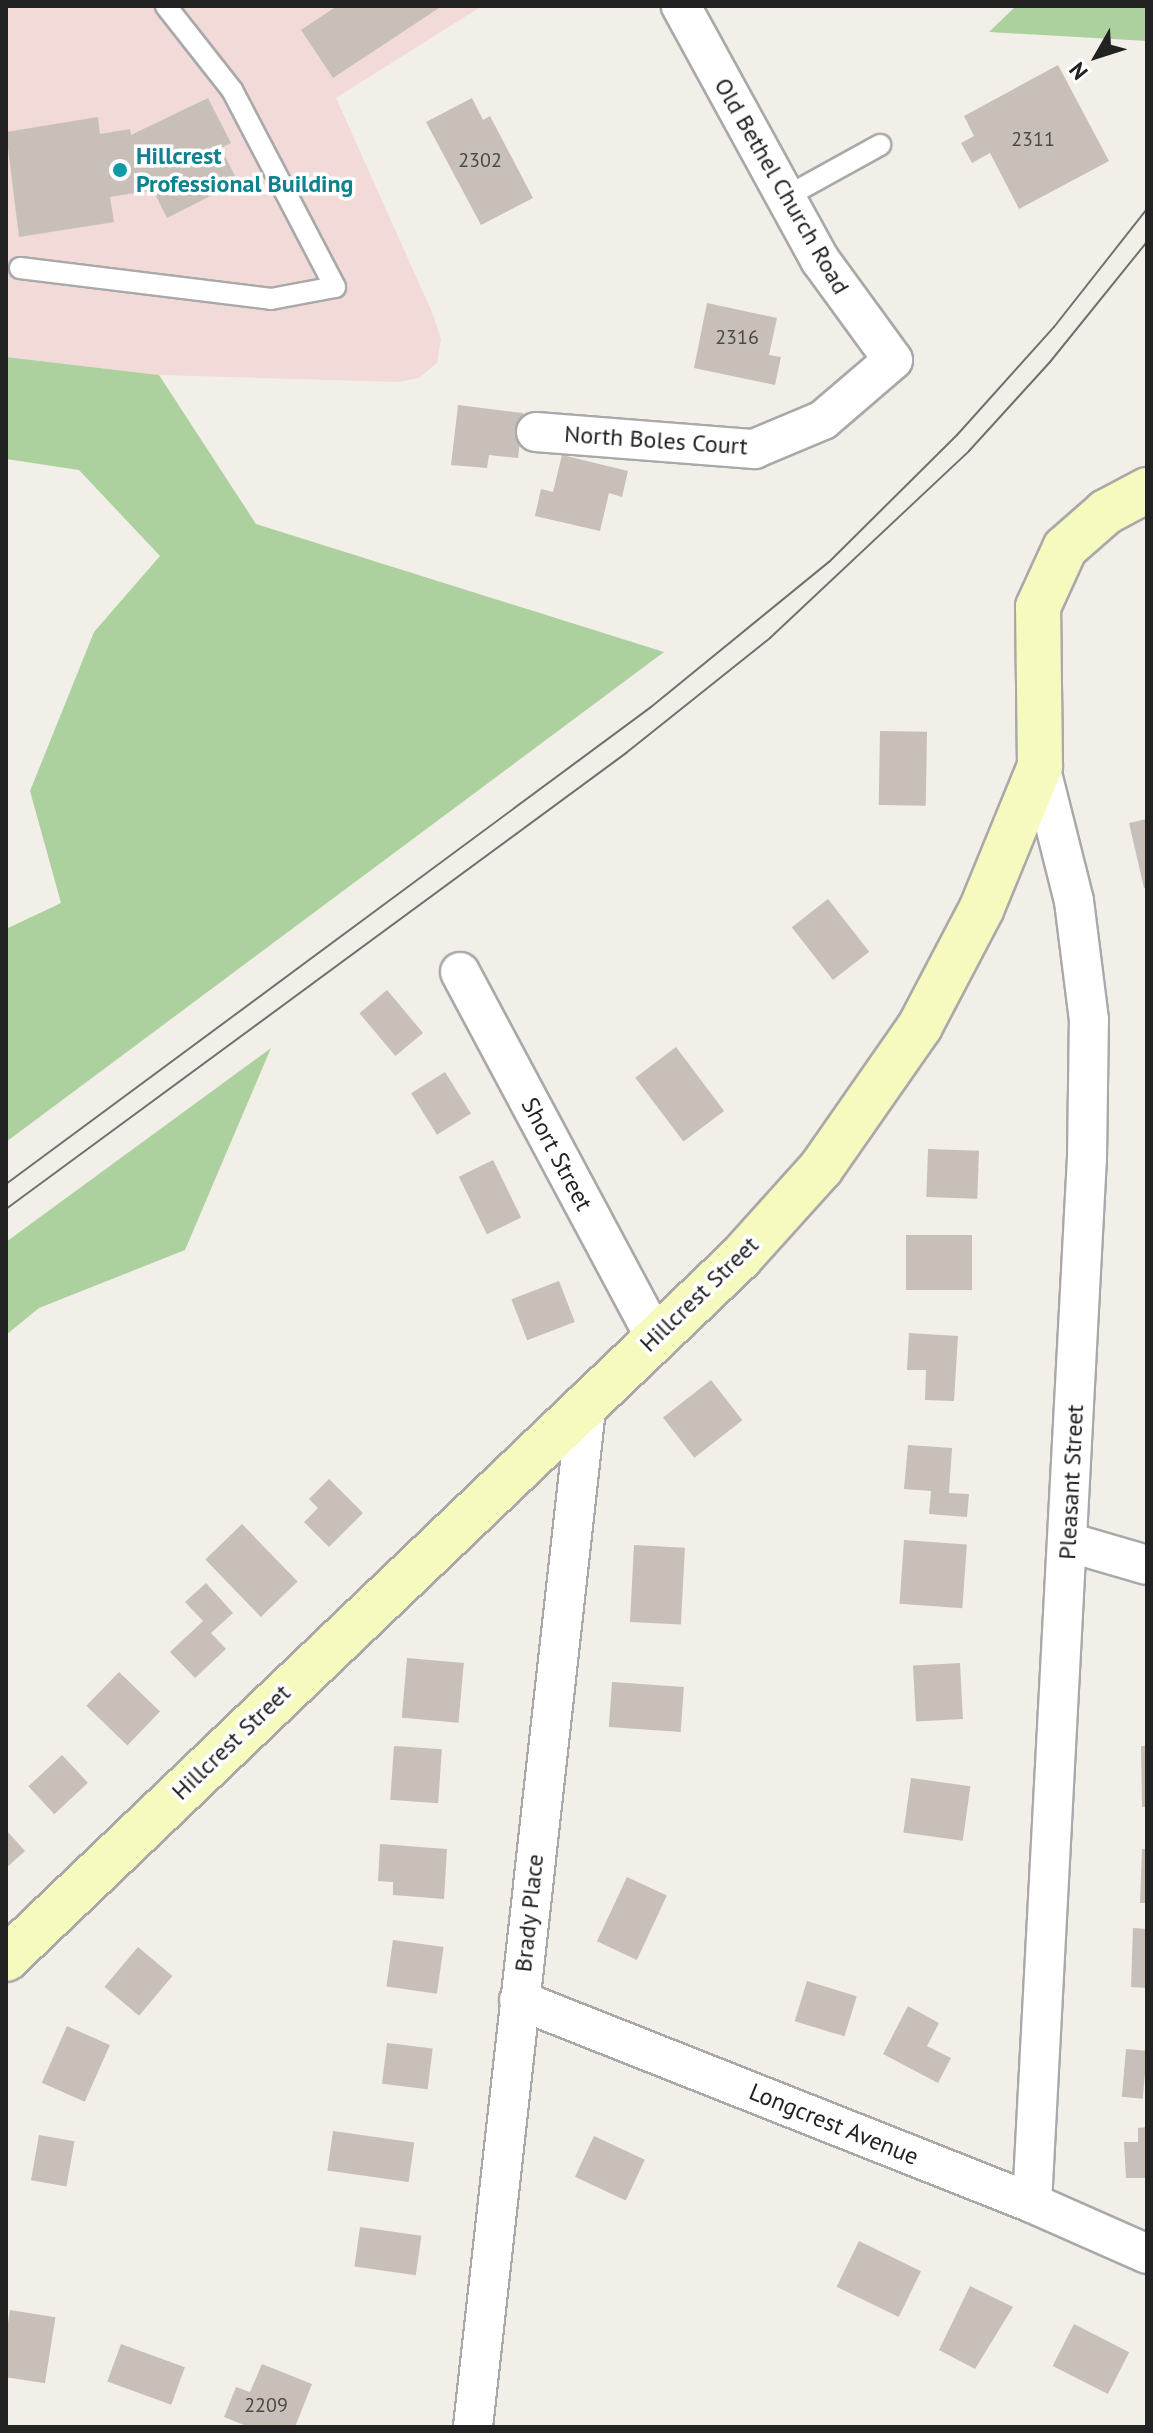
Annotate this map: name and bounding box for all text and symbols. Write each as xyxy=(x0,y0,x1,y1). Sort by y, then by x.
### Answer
north arrow xyxy=(1057,16,1137,96)
text: N xyxy=(1063,57,1094,86)
street label: Old Bethel Church Road xyxy=(708,73,856,299)
house number: 2311 xyxy=(1011,127,1055,151)
place label: Hillcrest Professional Building xyxy=(136,142,353,198)
house number: 2302 xyxy=(458,148,502,172)
marker: Hillcrest Professional Building xyxy=(111,161,129,179)
house number: 2316 xyxy=(715,325,759,349)
street label: North Boles Court xyxy=(563,419,749,461)
street label: Short Street xyxy=(515,1093,599,1215)
street label: Hillcrest Street xyxy=(634,1230,764,1358)
street label: Pleasant Street xyxy=(1053,1404,1089,1560)
street label: Hillcrest Street xyxy=(166,1678,296,1806)
street label: Brady Place xyxy=(508,1852,550,1974)
street label: Longcrest Avenue xyxy=(745,2077,923,2171)
house number: 2209 xyxy=(244,2393,288,2417)

